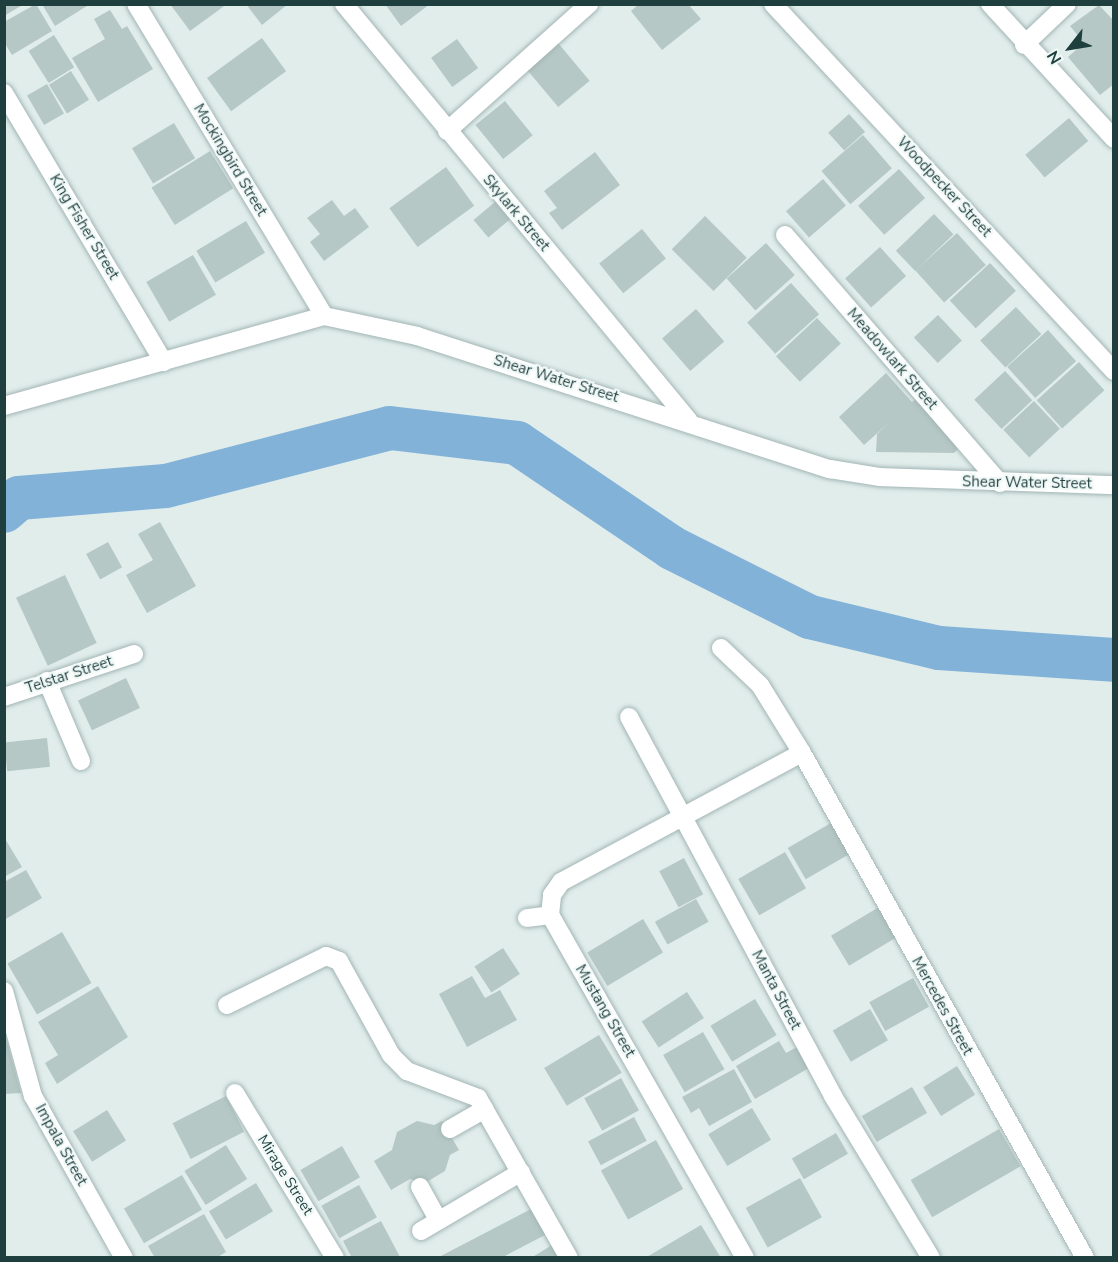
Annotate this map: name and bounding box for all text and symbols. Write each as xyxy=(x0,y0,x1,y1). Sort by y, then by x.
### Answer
north arrow xyxy=(1040,18,1100,78)
text: N xyxy=(1042,46,1067,68)
street label: Mockingbird Street xyxy=(189,101,271,219)
street label: Woodpecker Street xyxy=(893,133,995,241)
street label: King Fisher Street xyxy=(45,171,123,283)
street label: Skylark Street xyxy=(479,171,553,255)
street label: Meadowlark Street xyxy=(843,305,941,413)
street label: Shear Water Street xyxy=(491,351,621,407)
street label: Shear Water Street xyxy=(962,473,1092,493)
street label: Telstar Street xyxy=(23,652,115,698)
street label: Manta Street xyxy=(748,947,804,1033)
street label: Mercedes Street xyxy=(908,954,976,1058)
street label: Mustang Street xyxy=(571,962,639,1060)
street label: Impala Street xyxy=(31,1101,91,1189)
street label: Mirage Street xyxy=(253,1132,317,1218)

